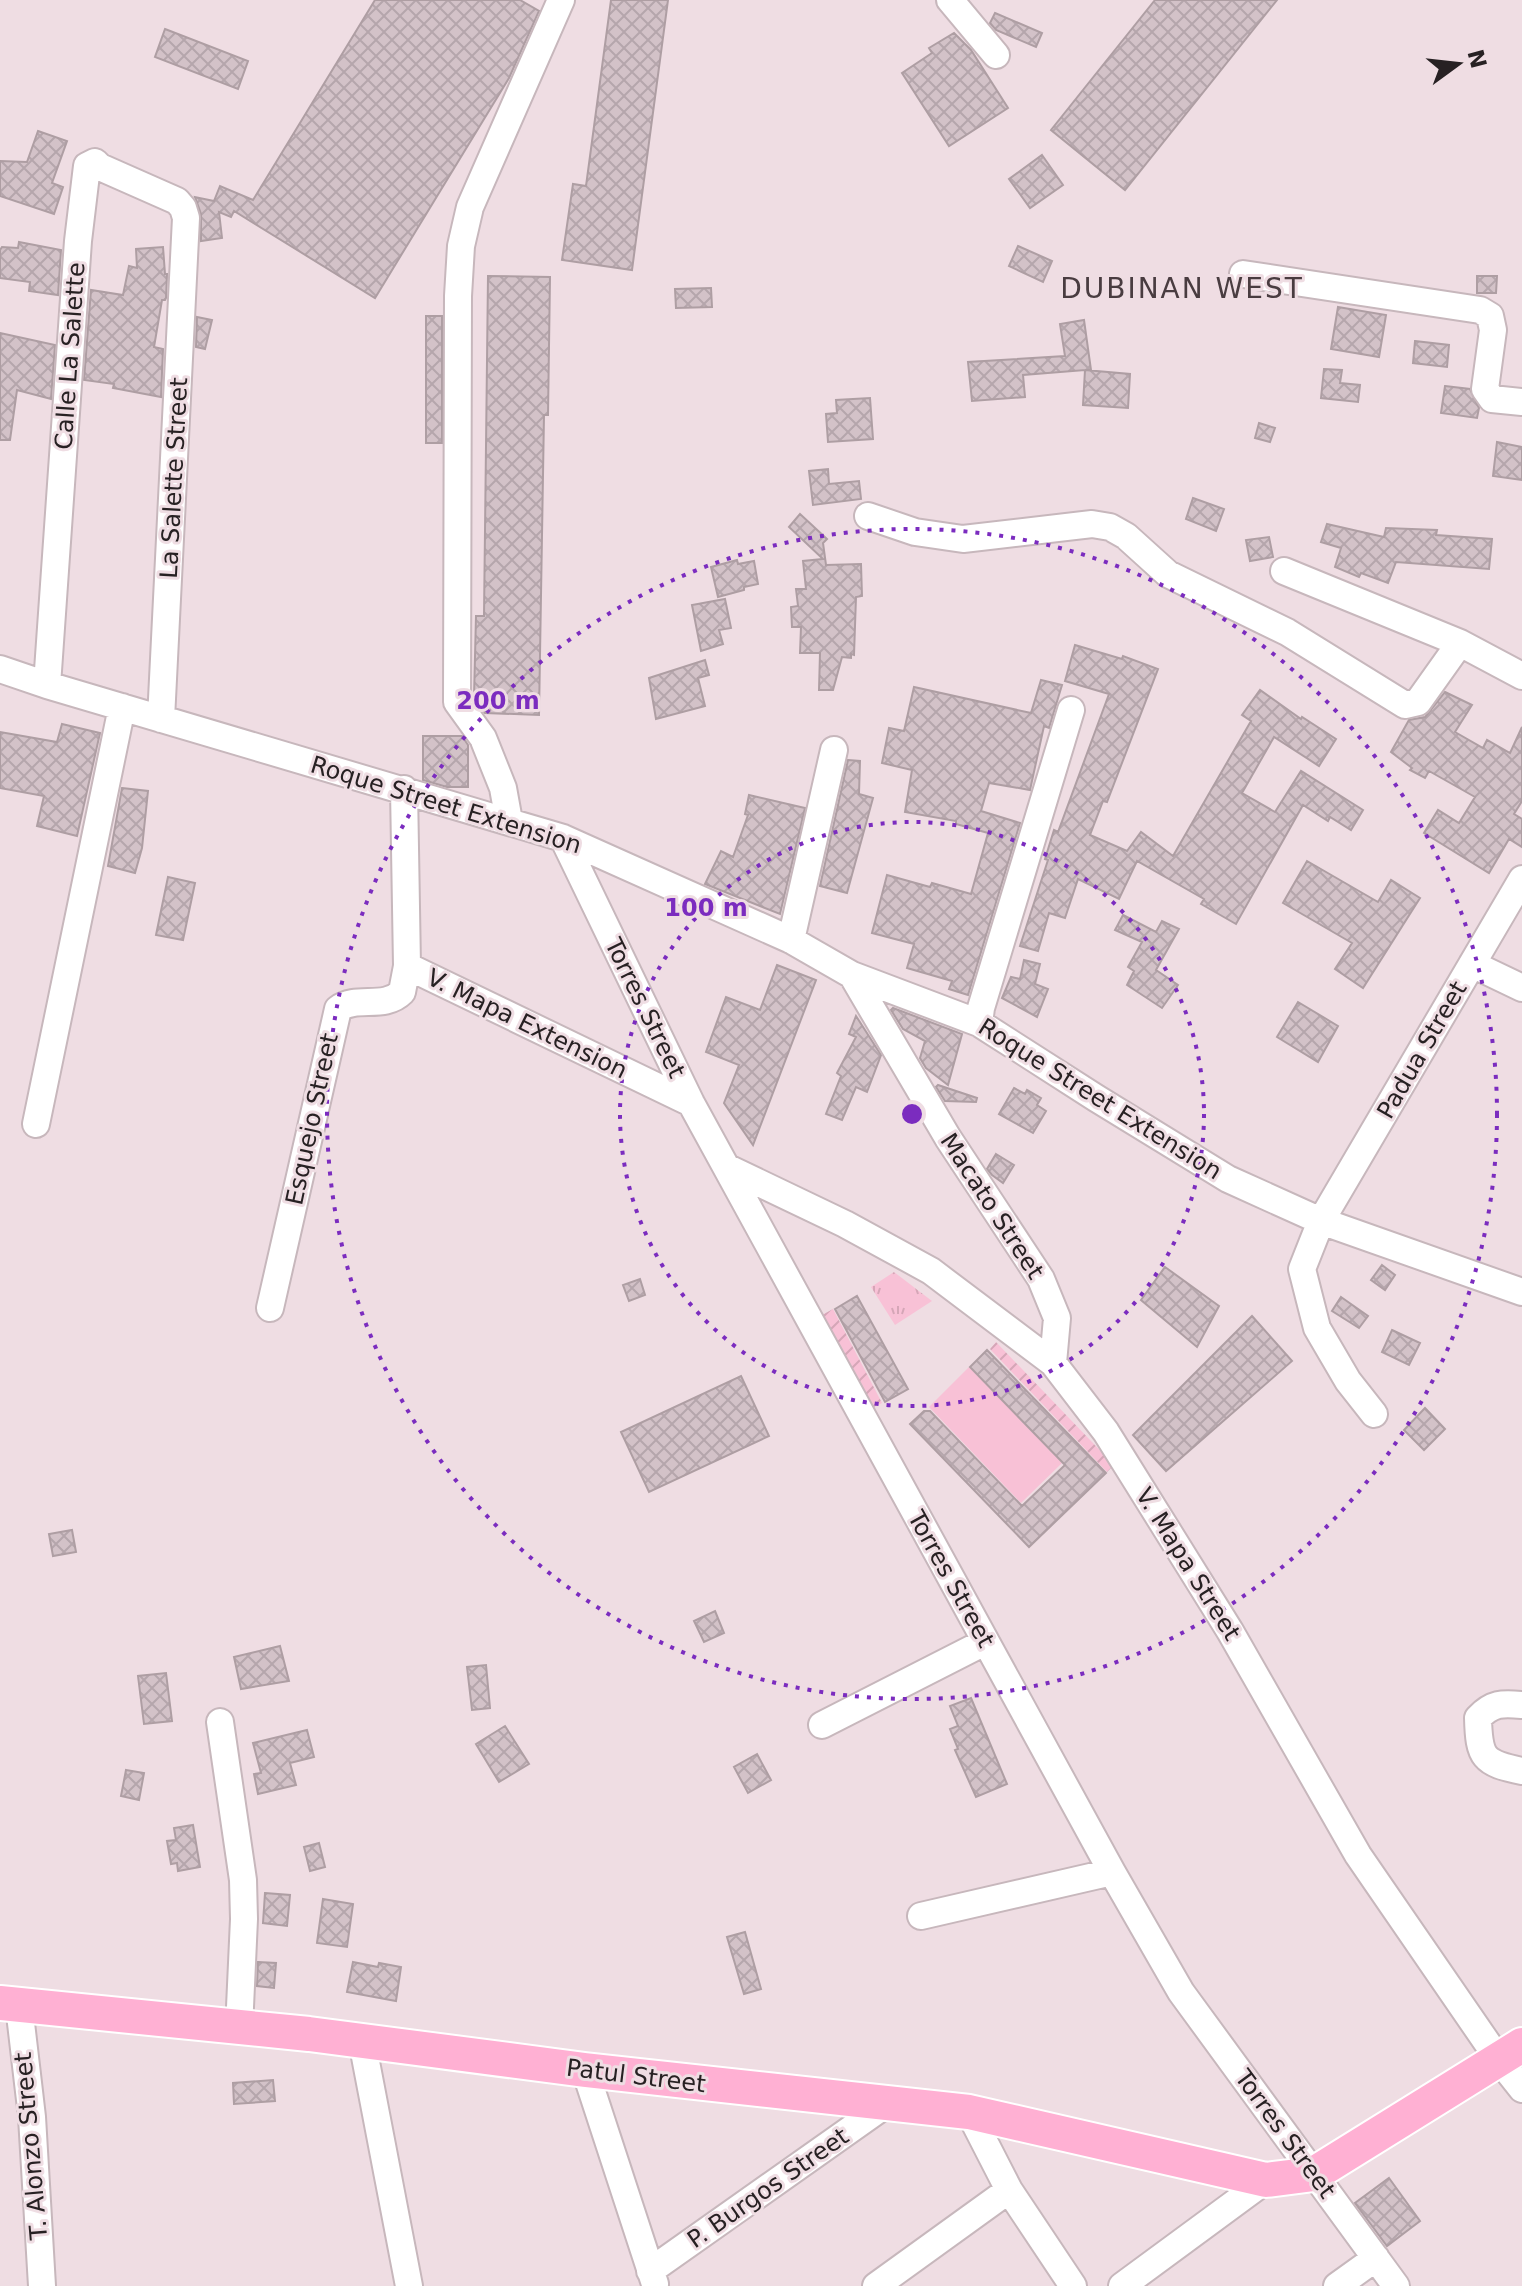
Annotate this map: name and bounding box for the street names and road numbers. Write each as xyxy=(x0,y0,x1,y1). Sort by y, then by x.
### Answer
street label: Calle La Salette xyxy=(49,261,91,451)
street label: La Salette Street xyxy=(155,377,193,579)
street label: Roque Street Extension xyxy=(307,750,585,860)
street label: Torres Street xyxy=(599,933,691,1082)
street label: V. Mapa Extension xyxy=(422,963,632,1085)
street label: Padua Street xyxy=(1371,976,1473,1124)
street label: Roque Street Extension xyxy=(973,1013,1227,1185)
street label: Esquejo Street xyxy=(280,1031,344,1207)
street label: Macato Street xyxy=(935,1128,1049,1284)
street label: V. Mapa Street xyxy=(1130,1483,1246,1645)
street label: Torres Street xyxy=(901,1505,1000,1652)
street label: T. Alonzo Street xyxy=(9,2051,53,2242)
street label: Patul Street xyxy=(565,2054,707,2098)
street label: Torres Street xyxy=(1228,2064,1341,2204)
street label: P. Burgos Street xyxy=(682,2122,854,2254)

